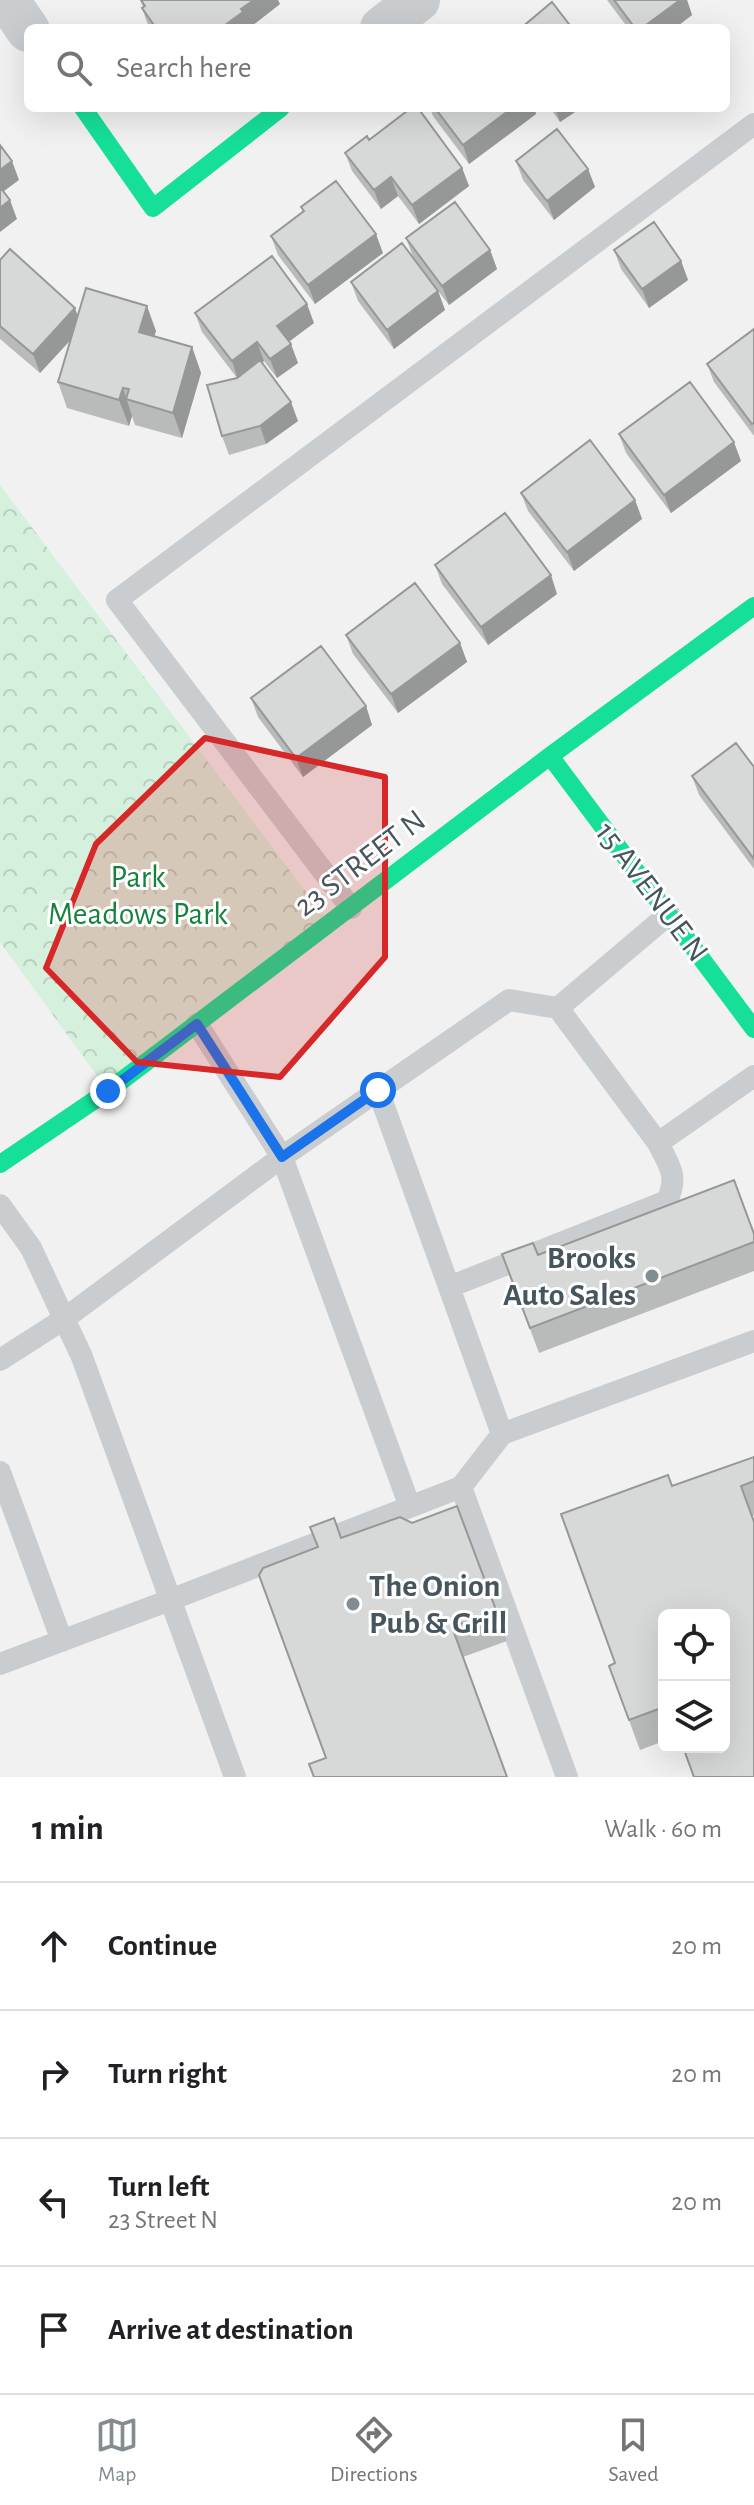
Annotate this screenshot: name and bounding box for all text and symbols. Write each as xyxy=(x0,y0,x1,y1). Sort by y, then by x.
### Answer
search box xyxy=(24,24,730,112)
icon: search xyxy=(52,46,96,90)
text: Search here xyxy=(116,53,252,83)
street label: 23 STREET N xyxy=(289,804,431,922)
street label: 15 AVENUE N xyxy=(589,816,715,968)
park label: Park Meadows Park xyxy=(48,861,228,930)
route start xyxy=(360,1072,396,1108)
route end xyxy=(90,1073,126,1109)
place label: Brooks Auto Sales xyxy=(503,1242,636,1311)
marker: Brooks Auto Sales xyxy=(643,1267,661,1285)
place label: The Onion Pub & Grill xyxy=(369,1570,507,1639)
marker: The Onion Pub & Grill xyxy=(344,1595,362,1613)
map controls xyxy=(658,1609,730,1753)
button: locate xyxy=(658,1609,730,1681)
button: layers xyxy=(658,1681,730,1753)
text: 1 min xyxy=(32,1812,104,1846)
text: Walk · 60 m xyxy=(604,1816,722,1842)
icon: ahead xyxy=(32,1924,76,1968)
text: Continue xyxy=(108,1931,217,1961)
text: 20 m xyxy=(671,1933,722,1959)
icon: right xyxy=(32,2052,76,2096)
text: Turn right xyxy=(108,2059,227,2089)
text: 20 m xyxy=(671,2061,722,2087)
text: Turn left xyxy=(108,2172,209,2202)
icon: left xyxy=(32,2180,76,2224)
text: 20 m xyxy=(671,2189,722,2215)
text: 23 Street N xyxy=(108,2207,218,2233)
icon: arrive xyxy=(32,2308,76,2352)
text: Arrive at destination xyxy=(108,2315,354,2345)
tab: Map xyxy=(95,2413,139,2487)
tab: Directions xyxy=(330,2413,418,2487)
tab: Saved xyxy=(608,2413,659,2487)

